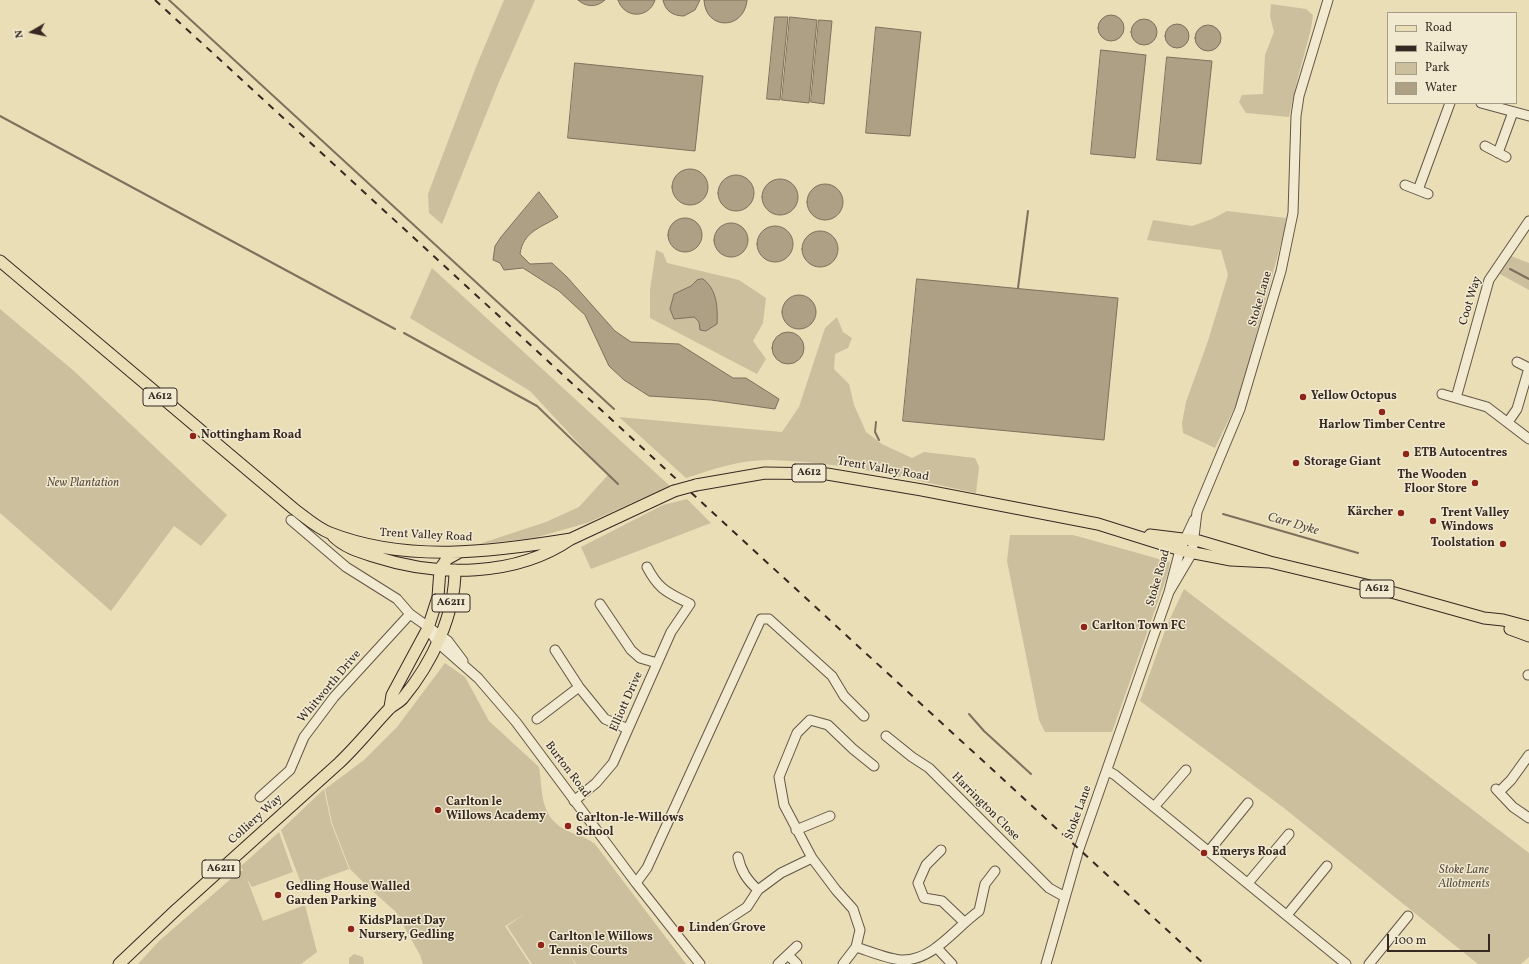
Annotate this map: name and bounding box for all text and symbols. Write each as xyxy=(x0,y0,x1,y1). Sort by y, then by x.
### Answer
north arrow xyxy=(12,12,52,52)
legend xyxy=(1387,12,1517,104)
text: Road xyxy=(1425,20,1452,36)
text: N xyxy=(12,29,28,39)
text: Railway xyxy=(1425,40,1468,56)
text: Park xyxy=(1425,60,1450,76)
text: Water xyxy=(1425,80,1457,96)
street label: Stoke Lane xyxy=(1246,270,1276,328)
street label: Coot Way xyxy=(1457,275,1485,327)
road number: A612 xyxy=(143,388,177,406)
place label: Yellow Octopus xyxy=(1311,390,1397,404)
marker: Yellow Octopus xyxy=(1298,392,1308,402)
marker: Harlow Timber Centre xyxy=(1377,407,1387,417)
place label: Harlow Timber Centre xyxy=(1319,419,1445,433)
place label: Nottingham Road xyxy=(201,429,302,443)
marker: Nottingham Road xyxy=(188,431,198,441)
place label: ETB Autocentres xyxy=(1414,447,1507,461)
marker: ETB Autocentres xyxy=(1401,449,1411,459)
street label: Trent Valley Road xyxy=(836,455,930,485)
place label: Storage Giant xyxy=(1304,456,1381,470)
marker: Storage Giant xyxy=(1291,458,1301,468)
road number: A612 xyxy=(792,464,826,482)
place label: The Wooden Floor Store xyxy=(1397,469,1467,497)
park label: New Plantation xyxy=(47,477,119,491)
marker: The Wooden Floor Store xyxy=(1470,478,1480,488)
place label: Kärcher xyxy=(1347,506,1393,520)
place label: Trent Valley Windows xyxy=(1441,507,1509,535)
marker: Kärcher xyxy=(1396,508,1406,518)
water label: Carr Dyke xyxy=(1266,510,1320,540)
marker: Trent Valley Windows xyxy=(1428,516,1438,526)
street label: Trent Valley Road xyxy=(379,526,473,546)
place label: Toolstation xyxy=(1431,537,1495,551)
marker: Toolstation xyxy=(1498,539,1508,549)
street label: Stoke Road xyxy=(1144,548,1174,608)
road number: A612 xyxy=(1360,580,1394,598)
road number: A6211 xyxy=(432,594,470,612)
place label: Carlton Town FC xyxy=(1092,620,1186,634)
marker: Carlton Town FC xyxy=(1079,622,1089,632)
street label: Whitworth Drive xyxy=(295,648,365,726)
street label: Elliott Drive xyxy=(607,670,647,734)
street label: Burton Road xyxy=(541,739,593,801)
street label: Harrington Close xyxy=(948,770,1022,844)
street label: Stoke Lane xyxy=(1062,784,1096,842)
street label: Colliery Way xyxy=(226,792,286,848)
place label: Carlton le Willows Academy xyxy=(446,796,546,824)
marker: Carlton le Willows Academy xyxy=(433,805,443,815)
place label: Carlton-le-Willows School xyxy=(576,812,684,840)
marker: Carlton-le-Willows School xyxy=(563,821,573,831)
place label: Emerys Road xyxy=(1212,846,1286,860)
marker: Emerys Road xyxy=(1199,848,1209,858)
road number: A6211 xyxy=(202,860,240,878)
park label: Stoke Lane Allotments xyxy=(1438,864,1490,892)
place label: Gedling House Walled Garden Parking xyxy=(286,881,410,909)
marker: Gedling House Walled Garden Parking xyxy=(273,890,283,900)
place label: KidsPlanet Day Nursery, Gedling xyxy=(359,915,454,943)
place label: Linden Grove xyxy=(689,922,766,936)
marker: KidsPlanet Day Nursery, Gedling xyxy=(346,924,356,934)
marker: Linden Grove xyxy=(676,924,686,934)
scale bar xyxy=(1389,926,1492,952)
place label: Carlton le Willows Tennis Courts xyxy=(549,931,653,959)
text: 100 m xyxy=(1394,933,1426,949)
marker: Carlton le Willows Tennis Courts xyxy=(536,940,546,950)

